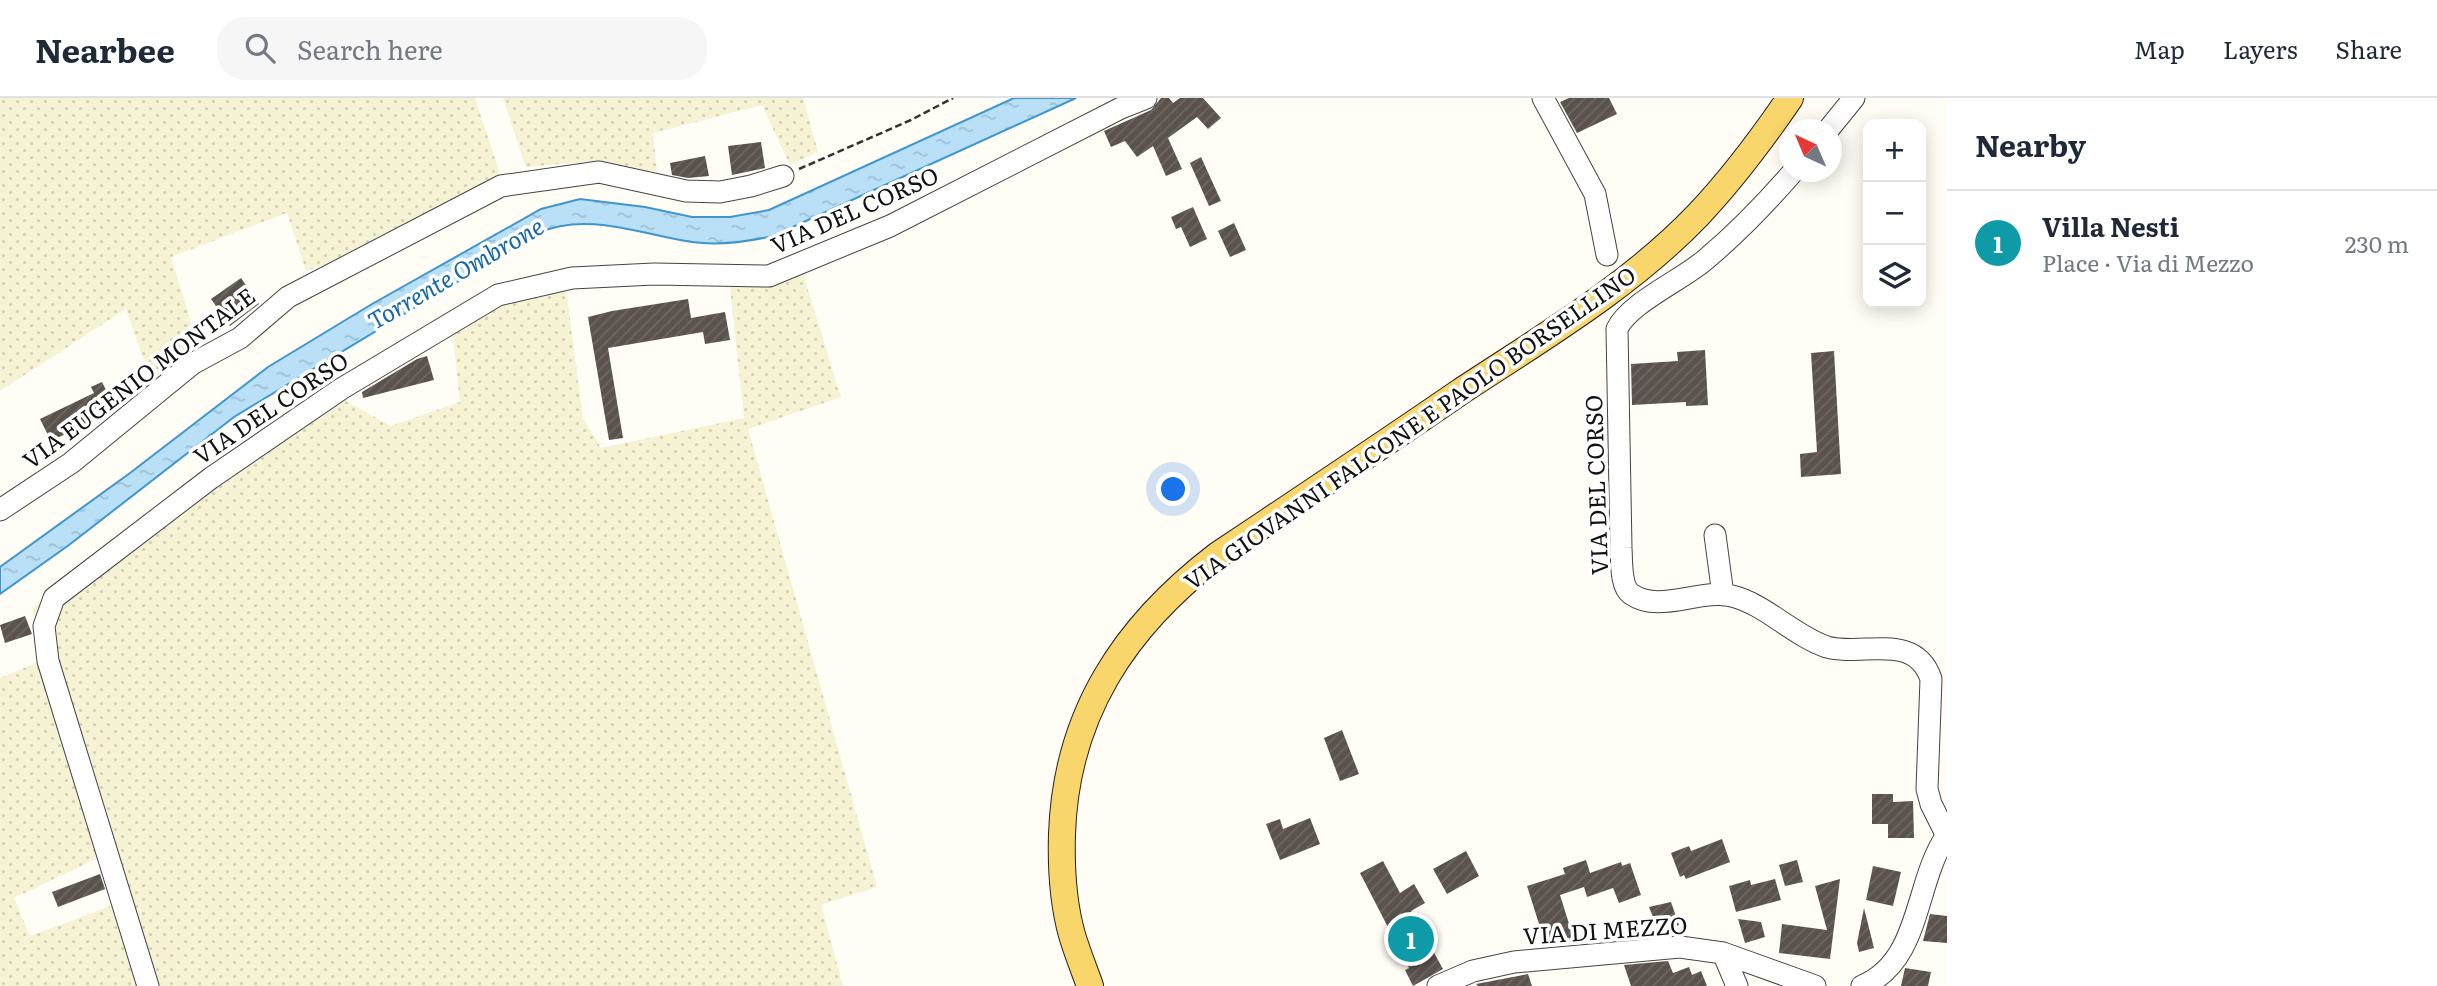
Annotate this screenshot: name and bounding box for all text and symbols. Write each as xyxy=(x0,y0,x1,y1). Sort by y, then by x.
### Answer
search box xyxy=(217,17,707,80)
text: Nearbee xyxy=(35,24,175,73)
icon: search xyxy=(241,29,279,67)
text: Search here xyxy=(297,29,443,68)
text: Map xyxy=(2134,31,2185,66)
text: Layers xyxy=(2223,31,2297,66)
text: Share xyxy=(2335,31,2402,66)
north arrow xyxy=(1779,119,1842,182)
map controls xyxy=(1863,119,1926,308)
button: + xyxy=(1863,119,1926,182)
text: Nearby xyxy=(1975,122,2086,166)
street label: VIA DEL CORSO xyxy=(765,157,943,261)
button: − xyxy=(1863,182,1926,245)
text: Villa Nesti xyxy=(2042,206,2179,245)
water label: Torrente Ombrone xyxy=(361,207,549,337)
text: 1 xyxy=(1993,226,2003,260)
text: 230 m xyxy=(2345,226,2409,260)
button: layers xyxy=(1863,245,1926,308)
text: Place · Via di Mezzo xyxy=(2042,245,2254,279)
street label: VIA GIOVANNI FALCONE E PAOLO BORSELLINO xyxy=(1176,257,1642,597)
street label: VIA EUGENIO MONTALE xyxy=(15,278,261,476)
street label: VIA DEL CORSO xyxy=(186,342,354,472)
street label: VIA DEL CORSO xyxy=(1575,394,1615,576)
your location xyxy=(1156,472,1190,506)
street label: VIA DI MEZZO xyxy=(1522,906,1688,952)
pin: 1 xyxy=(1388,913,1434,965)

